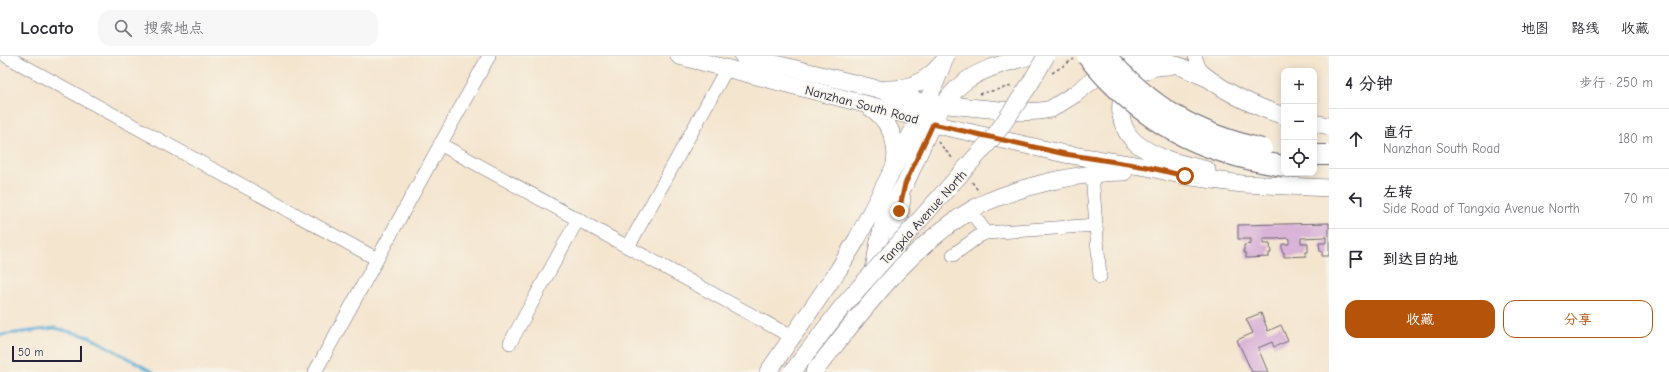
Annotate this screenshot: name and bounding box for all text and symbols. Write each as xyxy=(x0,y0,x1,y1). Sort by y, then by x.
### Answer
search box xyxy=(98,10,378,46)
text: Locato xyxy=(20,17,74,39)
icon: search xyxy=(112,17,134,39)
text: 搜索地点 xyxy=(144,19,204,37)
text: 地图 xyxy=(1521,20,1549,37)
text: 路线 xyxy=(1571,20,1599,37)
text: 收藏 xyxy=(1621,20,1649,37)
map controls xyxy=(1281,68,1317,176)
button: + xyxy=(1281,68,1317,104)
text: 4 分钟 xyxy=(1345,74,1393,93)
text: 步行 · 250 m xyxy=(1579,75,1653,90)
street label: Nanzhan South Road xyxy=(803,82,920,127)
button: − xyxy=(1281,104,1317,140)
text: 直行 xyxy=(1383,123,1413,141)
icon: ahead xyxy=(1345,128,1367,150)
text: 180 m xyxy=(1618,131,1653,146)
button: locate xyxy=(1281,140,1317,176)
text: Nanzhan South Road xyxy=(1383,141,1500,156)
street label: Tangxia Avenue North xyxy=(877,167,970,268)
route start xyxy=(1176,167,1194,185)
text: 左转 xyxy=(1383,183,1413,201)
icon: left xyxy=(1345,188,1367,210)
text: 70 m xyxy=(1624,191,1653,206)
text: Side Road of Tangxia Avenue North xyxy=(1383,201,1580,216)
route end xyxy=(890,202,908,220)
icon: arrive xyxy=(1345,248,1367,270)
text: 到达目的地 xyxy=(1383,250,1458,268)
button: 收藏 xyxy=(1345,300,1495,338)
button: 分享 xyxy=(1503,300,1653,338)
scale bar xyxy=(12,344,82,363)
text: 50 m xyxy=(18,346,43,359)

